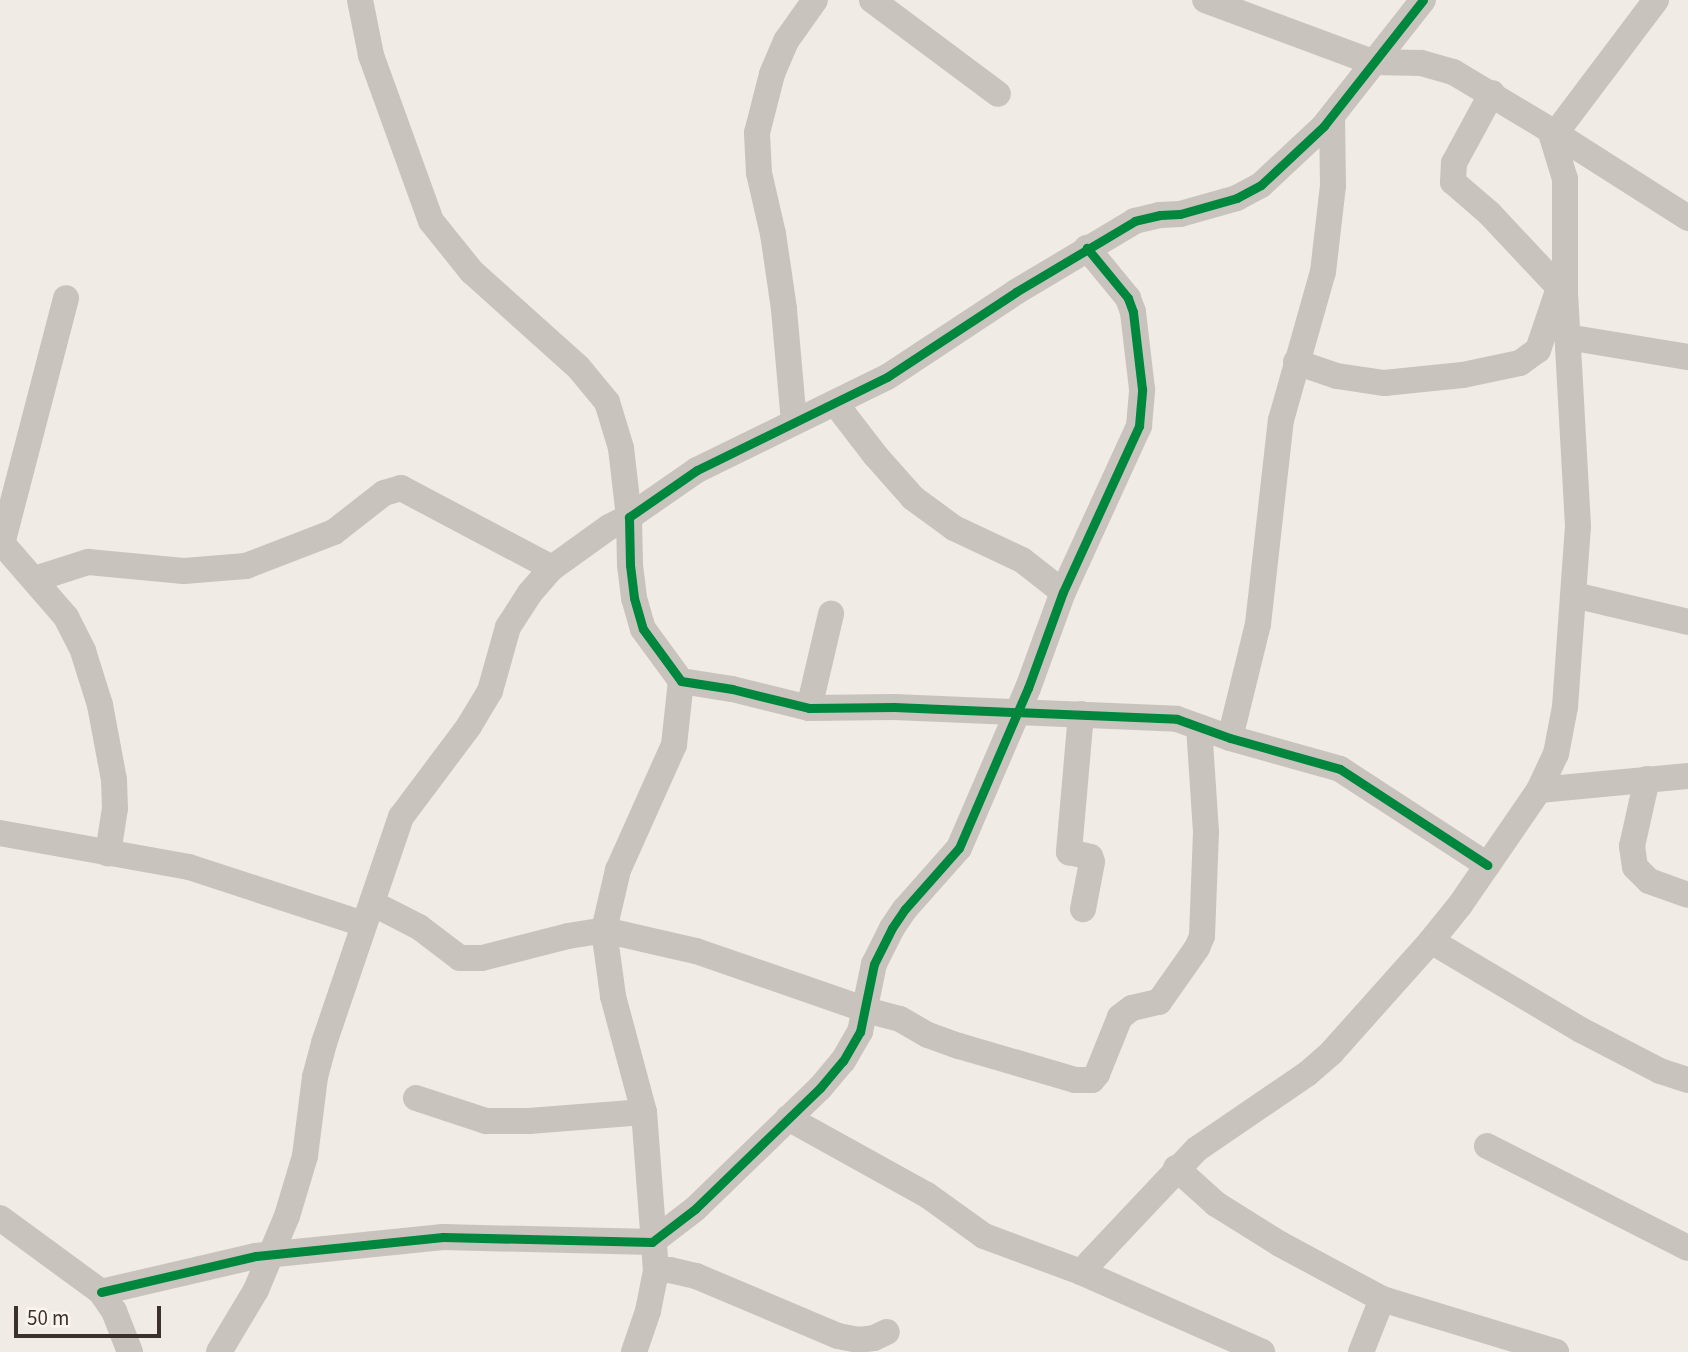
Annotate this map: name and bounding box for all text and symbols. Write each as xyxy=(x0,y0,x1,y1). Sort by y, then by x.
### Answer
scale bar xyxy=(18,1292,164,1336)
text: 50 m xyxy=(27,1303,69,1333)

